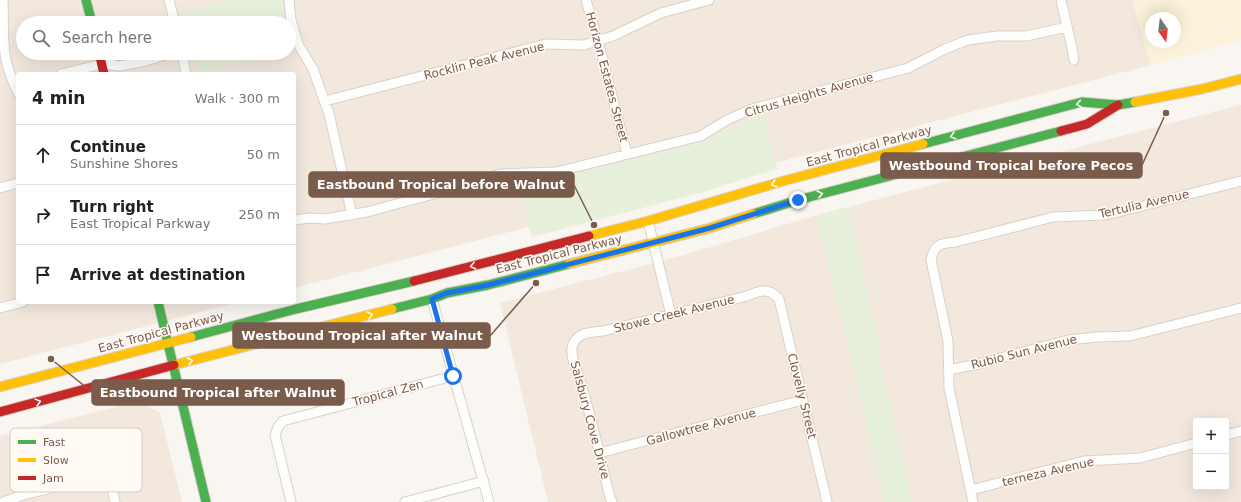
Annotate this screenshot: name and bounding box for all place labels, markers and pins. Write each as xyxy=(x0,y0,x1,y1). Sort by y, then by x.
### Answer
callout: Westbound Tropical before Pecos xyxy=(881,153,1142,178)
callout: Eastbound Tropical before Walnut xyxy=(309,172,574,197)
callout: Westbound Tropical after Walnut xyxy=(233,323,490,348)
callout: Eastbound Tropical after Walnut xyxy=(92,380,344,405)

